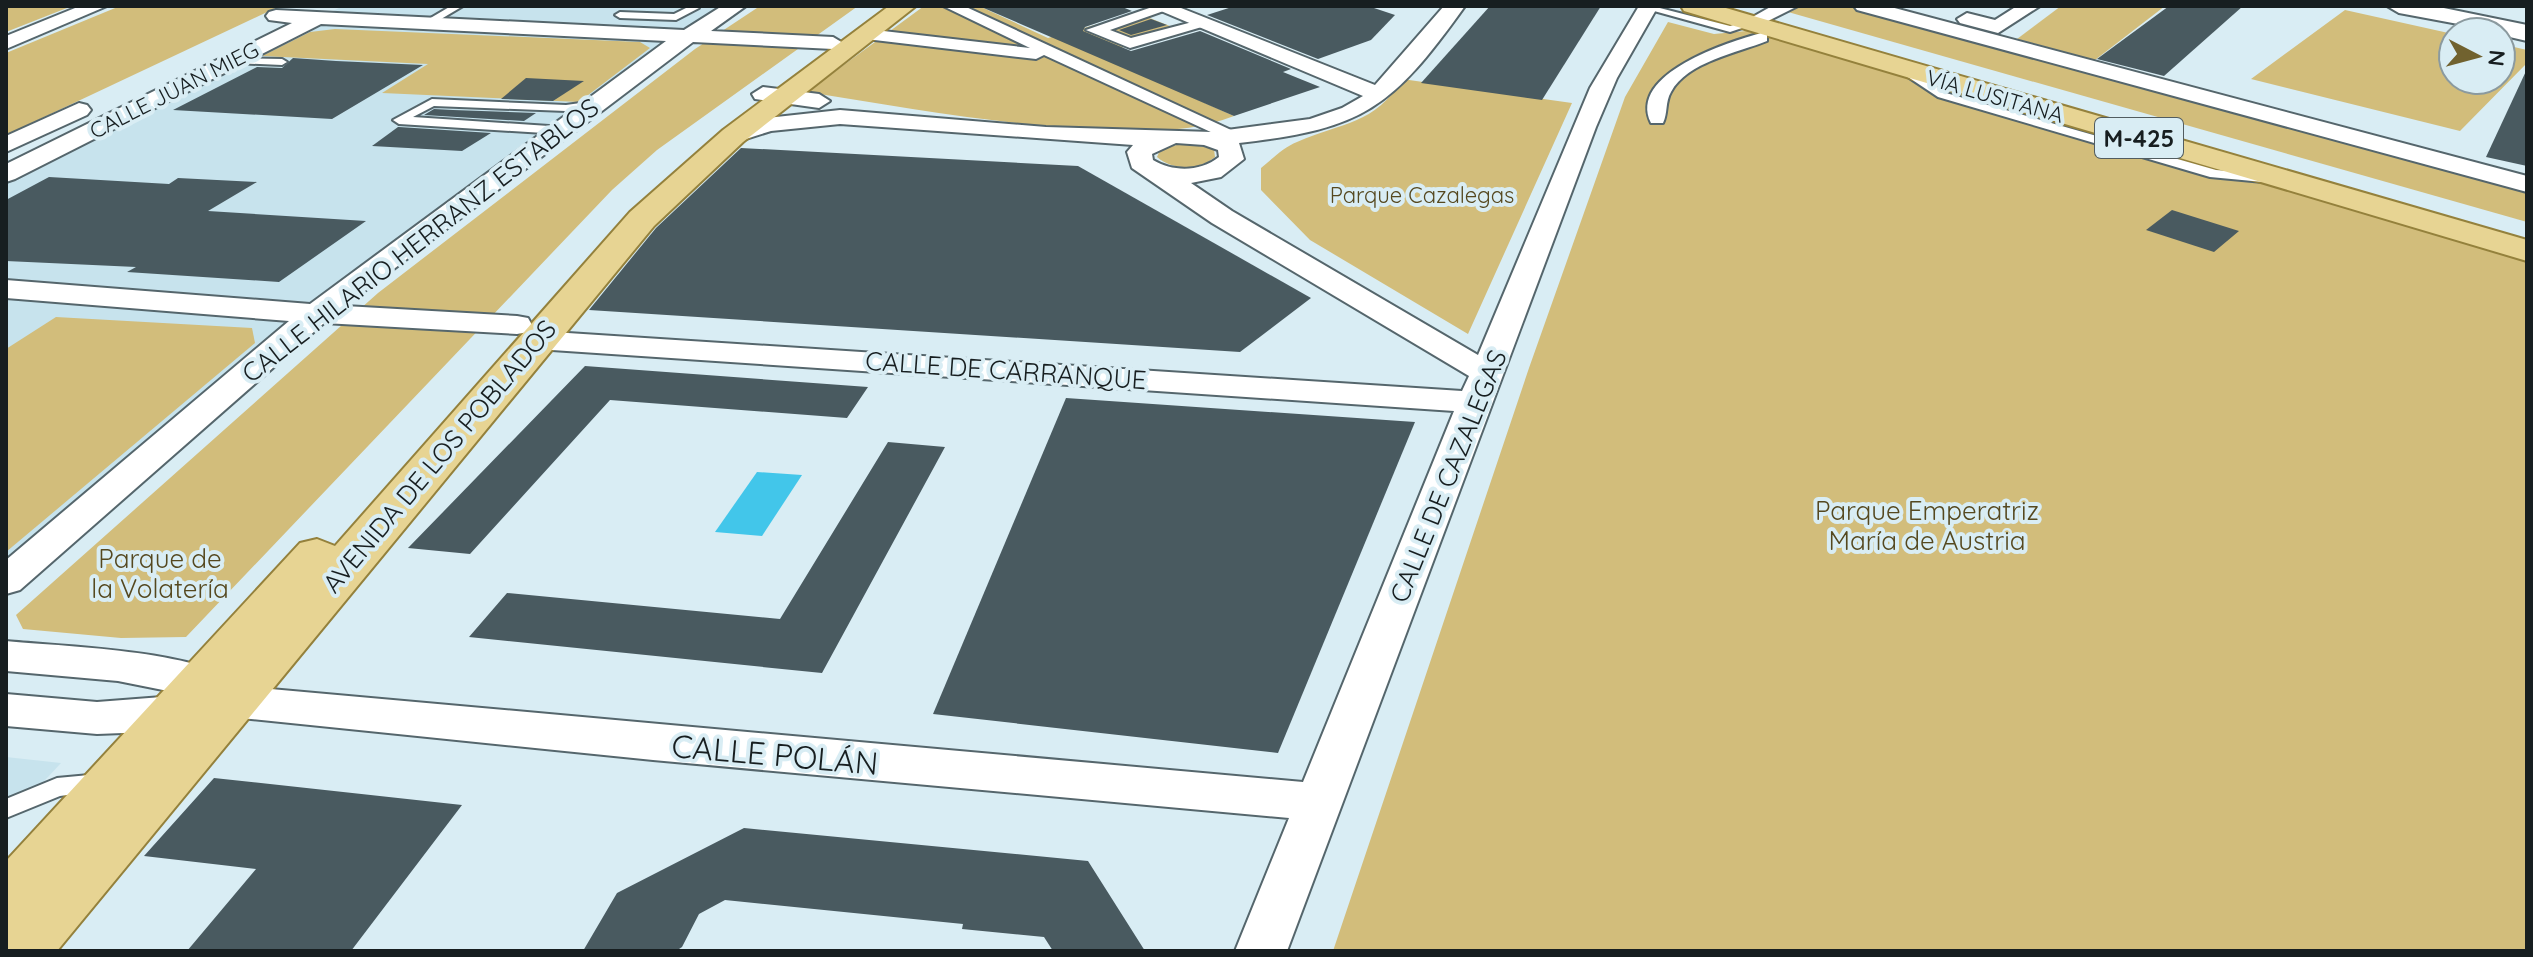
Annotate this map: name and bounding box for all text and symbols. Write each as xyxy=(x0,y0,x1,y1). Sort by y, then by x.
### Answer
north arrow xyxy=(2437,16,2517,96)
street label: CALLE JUAN MIEG xyxy=(85,35,263,145)
text: N xyxy=(2482,49,2512,68)
street label: VÍA LUSITANA xyxy=(1923,63,2067,129)
street label: CALLE HILARIO HERRANZ ESTABLOS xyxy=(235,90,605,390)
road number: M-425 xyxy=(2095,118,2183,158)
park label: Parque Cazalegas xyxy=(1330,181,1514,209)
street label: AVENIDA DE LOS POBLADOS xyxy=(315,313,563,599)
street label: CALLE DE CARRANQUE xyxy=(864,344,1148,396)
street label: CALLE DE CAZALEGAS xyxy=(1382,345,1514,607)
park label: Parque Emperatriz María de Austria xyxy=(1815,494,2039,557)
park label: Parque de la Volatería xyxy=(91,542,229,605)
street label: CALLE POLÁN xyxy=(670,725,880,783)

